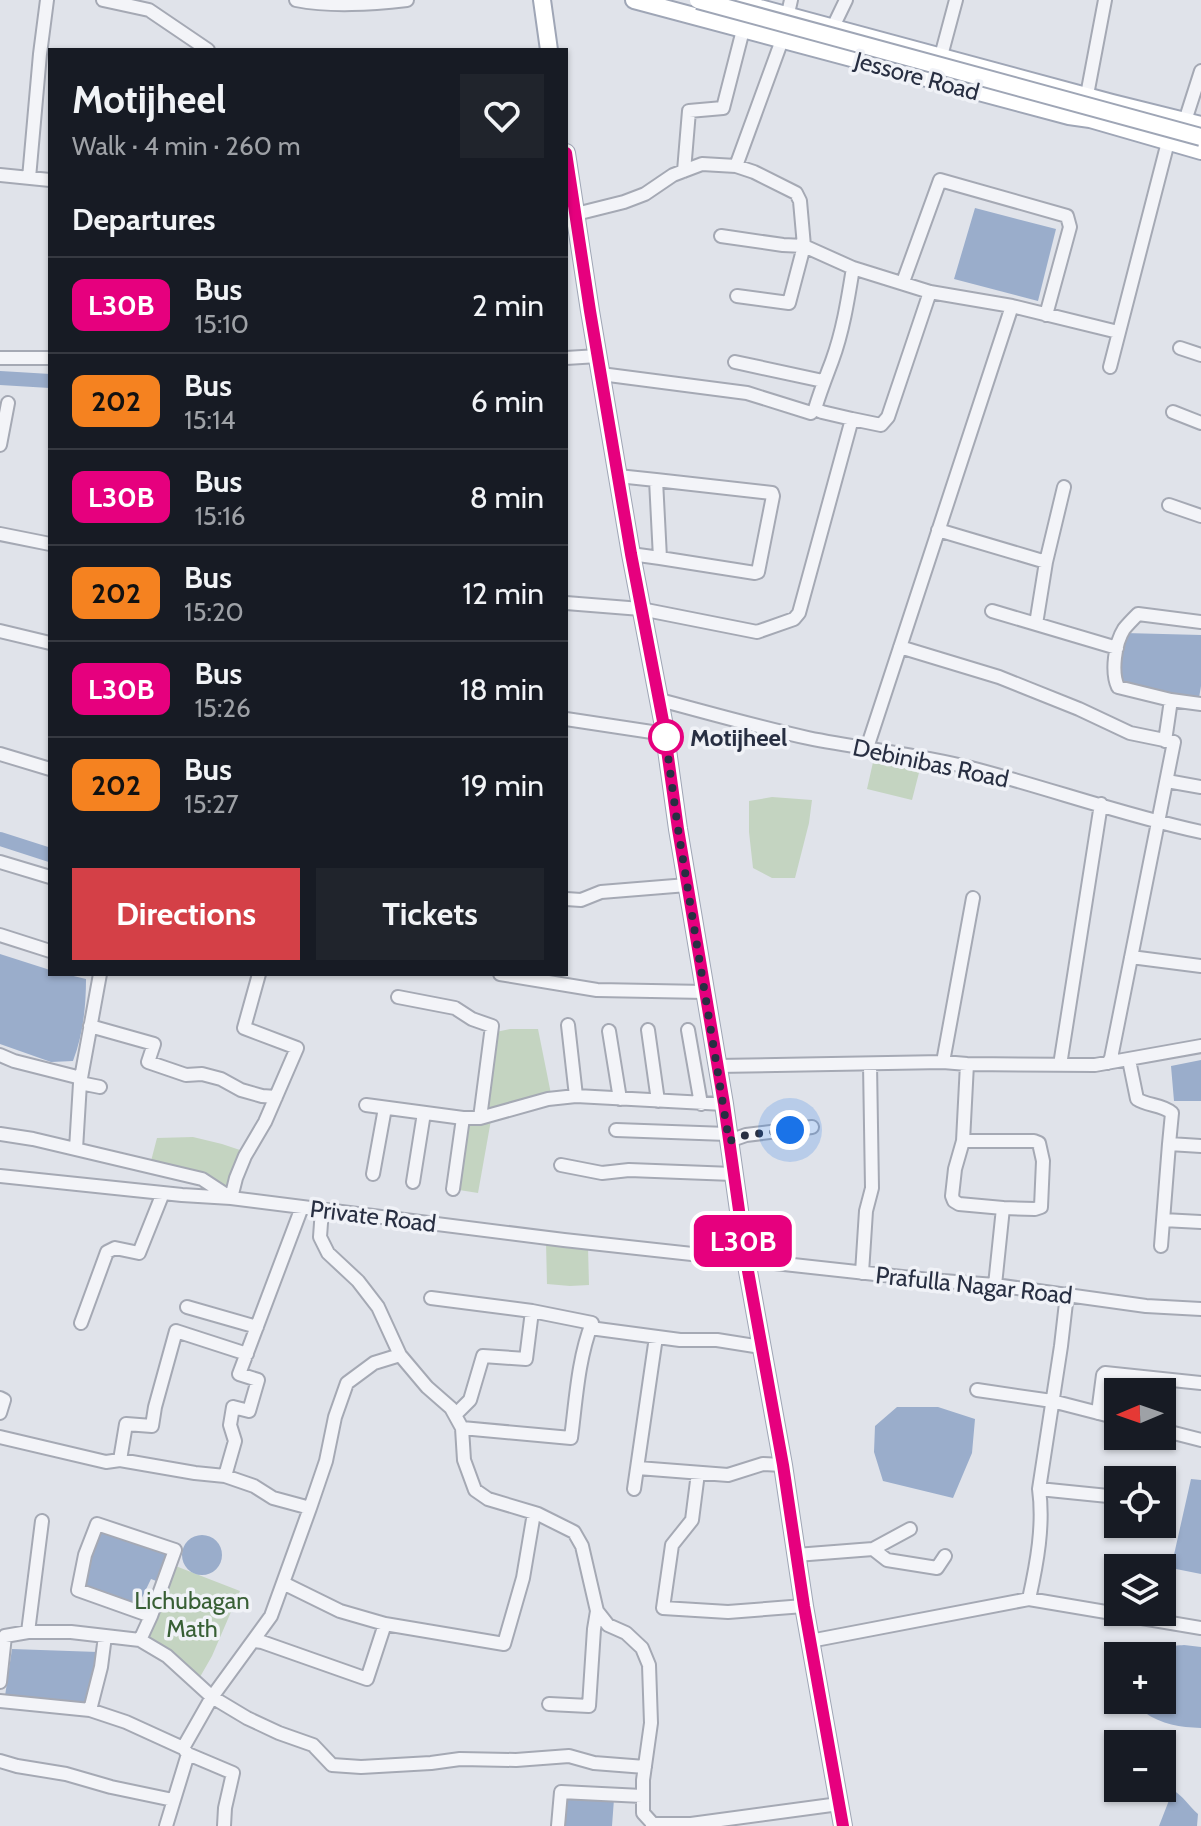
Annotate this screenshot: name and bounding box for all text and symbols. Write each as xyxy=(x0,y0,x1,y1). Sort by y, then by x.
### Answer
street label: Jessore Road xyxy=(850,45,983,107)
button: heart xyxy=(460,74,544,158)
text: Motijheel xyxy=(72,76,226,123)
text: Walk · 4 min · 260 m xyxy=(72,130,301,162)
text: Departures xyxy=(72,201,216,238)
text: Bus xyxy=(194,271,242,308)
text: 2 min xyxy=(472,287,544,324)
text: L30B xyxy=(88,288,154,322)
text: 15:10 xyxy=(194,308,249,340)
text: Bus xyxy=(184,367,232,404)
text: 6 min xyxy=(471,383,544,420)
text: 202 xyxy=(91,384,141,418)
text: 15:14 xyxy=(184,404,235,436)
text: Bus xyxy=(194,463,242,500)
text: 8 min xyxy=(470,479,544,516)
text: L30B xyxy=(88,480,154,514)
text: 15:16 xyxy=(194,500,246,532)
text: Bus xyxy=(184,559,232,596)
text: 12 min xyxy=(462,575,544,612)
text: 202 xyxy=(91,576,141,610)
text: 15:20 xyxy=(184,596,244,628)
text: Bus xyxy=(194,655,242,692)
text: 18 min xyxy=(460,671,544,708)
text: L30B xyxy=(88,672,154,706)
text: 15:26 xyxy=(194,692,251,724)
marker: Motijheel xyxy=(649,720,683,754)
place label: Motijheel xyxy=(690,723,787,752)
street label: Debinibas Road xyxy=(850,732,1012,794)
text: Bus xyxy=(184,751,232,788)
text: 19 min xyxy=(461,767,544,804)
text: 202 xyxy=(91,768,141,802)
text: 15:27 xyxy=(184,788,239,820)
button: Directions xyxy=(72,868,300,960)
button: Tickets xyxy=(316,868,544,960)
your location xyxy=(770,1110,810,1150)
street label: Private Road xyxy=(308,1194,438,1238)
line badge: L30B xyxy=(687,1215,799,1267)
text: L30B xyxy=(710,1224,776,1258)
street label: Prafulla Nagar Road xyxy=(874,1260,1074,1310)
north arrow xyxy=(1104,1378,1176,1450)
map controls xyxy=(1104,1378,1176,1802)
button: locate xyxy=(1104,1466,1176,1538)
button: layers xyxy=(1104,1554,1176,1626)
park label: Lichubagan Math xyxy=(134,1586,250,1643)
button: + xyxy=(1104,1642,1176,1714)
button: − xyxy=(1104,1730,1176,1802)

